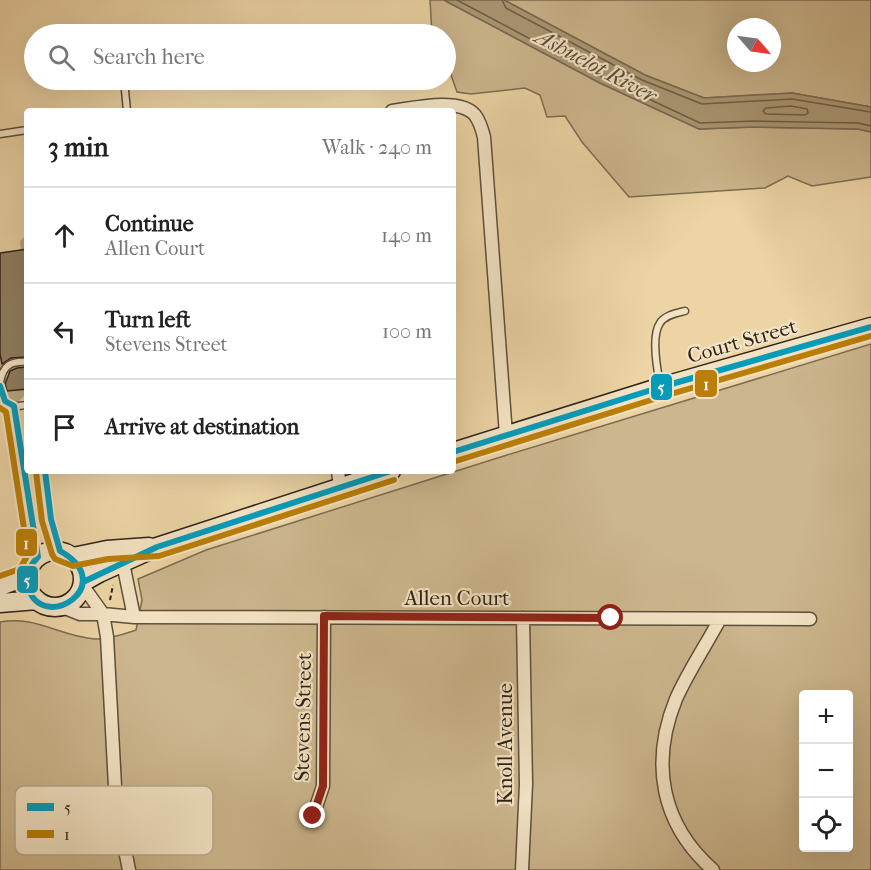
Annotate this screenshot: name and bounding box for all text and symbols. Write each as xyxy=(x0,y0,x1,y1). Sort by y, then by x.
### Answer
north arrow xyxy=(727,18,781,72)
water label: Ashuelot River xyxy=(529,22,663,110)
search box xyxy=(24,24,456,90)
icon: search xyxy=(45,41,78,74)
text: Search here xyxy=(93,44,205,70)
text: 3 min xyxy=(48,132,109,163)
text: Walk · 240 m xyxy=(322,136,432,159)
text: Continue xyxy=(105,211,194,237)
icon: ahead xyxy=(48,219,81,252)
text: 140 m xyxy=(381,224,432,247)
text: Allen Court xyxy=(105,237,205,260)
text: Turn left xyxy=(105,307,191,333)
street label: Court Street xyxy=(684,314,800,368)
icon: left xyxy=(48,315,81,348)
text: 100 m xyxy=(382,320,432,343)
text: Stevens Street xyxy=(105,333,228,356)
line badge: 1 xyxy=(694,369,718,398)
line badge: 5 xyxy=(650,373,673,401)
text: 1 xyxy=(703,375,709,394)
text: 5 xyxy=(658,378,665,397)
icon: arrive xyxy=(48,411,81,444)
text: Arrive at destination xyxy=(105,414,299,440)
line badge: 1 xyxy=(15,528,38,557)
text: 1 xyxy=(23,534,29,553)
line badge: 5 xyxy=(16,565,39,594)
text: 5 xyxy=(24,571,31,590)
street label: Allen Court xyxy=(403,586,510,610)
route start xyxy=(597,604,623,630)
street label: Stevens Street xyxy=(290,652,316,782)
street label: Knoll Avenue xyxy=(493,683,517,805)
map controls xyxy=(799,690,853,852)
button: + xyxy=(799,690,853,744)
button: − xyxy=(799,744,853,798)
legend xyxy=(15,786,213,855)
text: 5 xyxy=(64,798,71,817)
button: locate xyxy=(799,798,853,852)
route end xyxy=(299,802,325,828)
text: 1 xyxy=(64,825,70,844)

